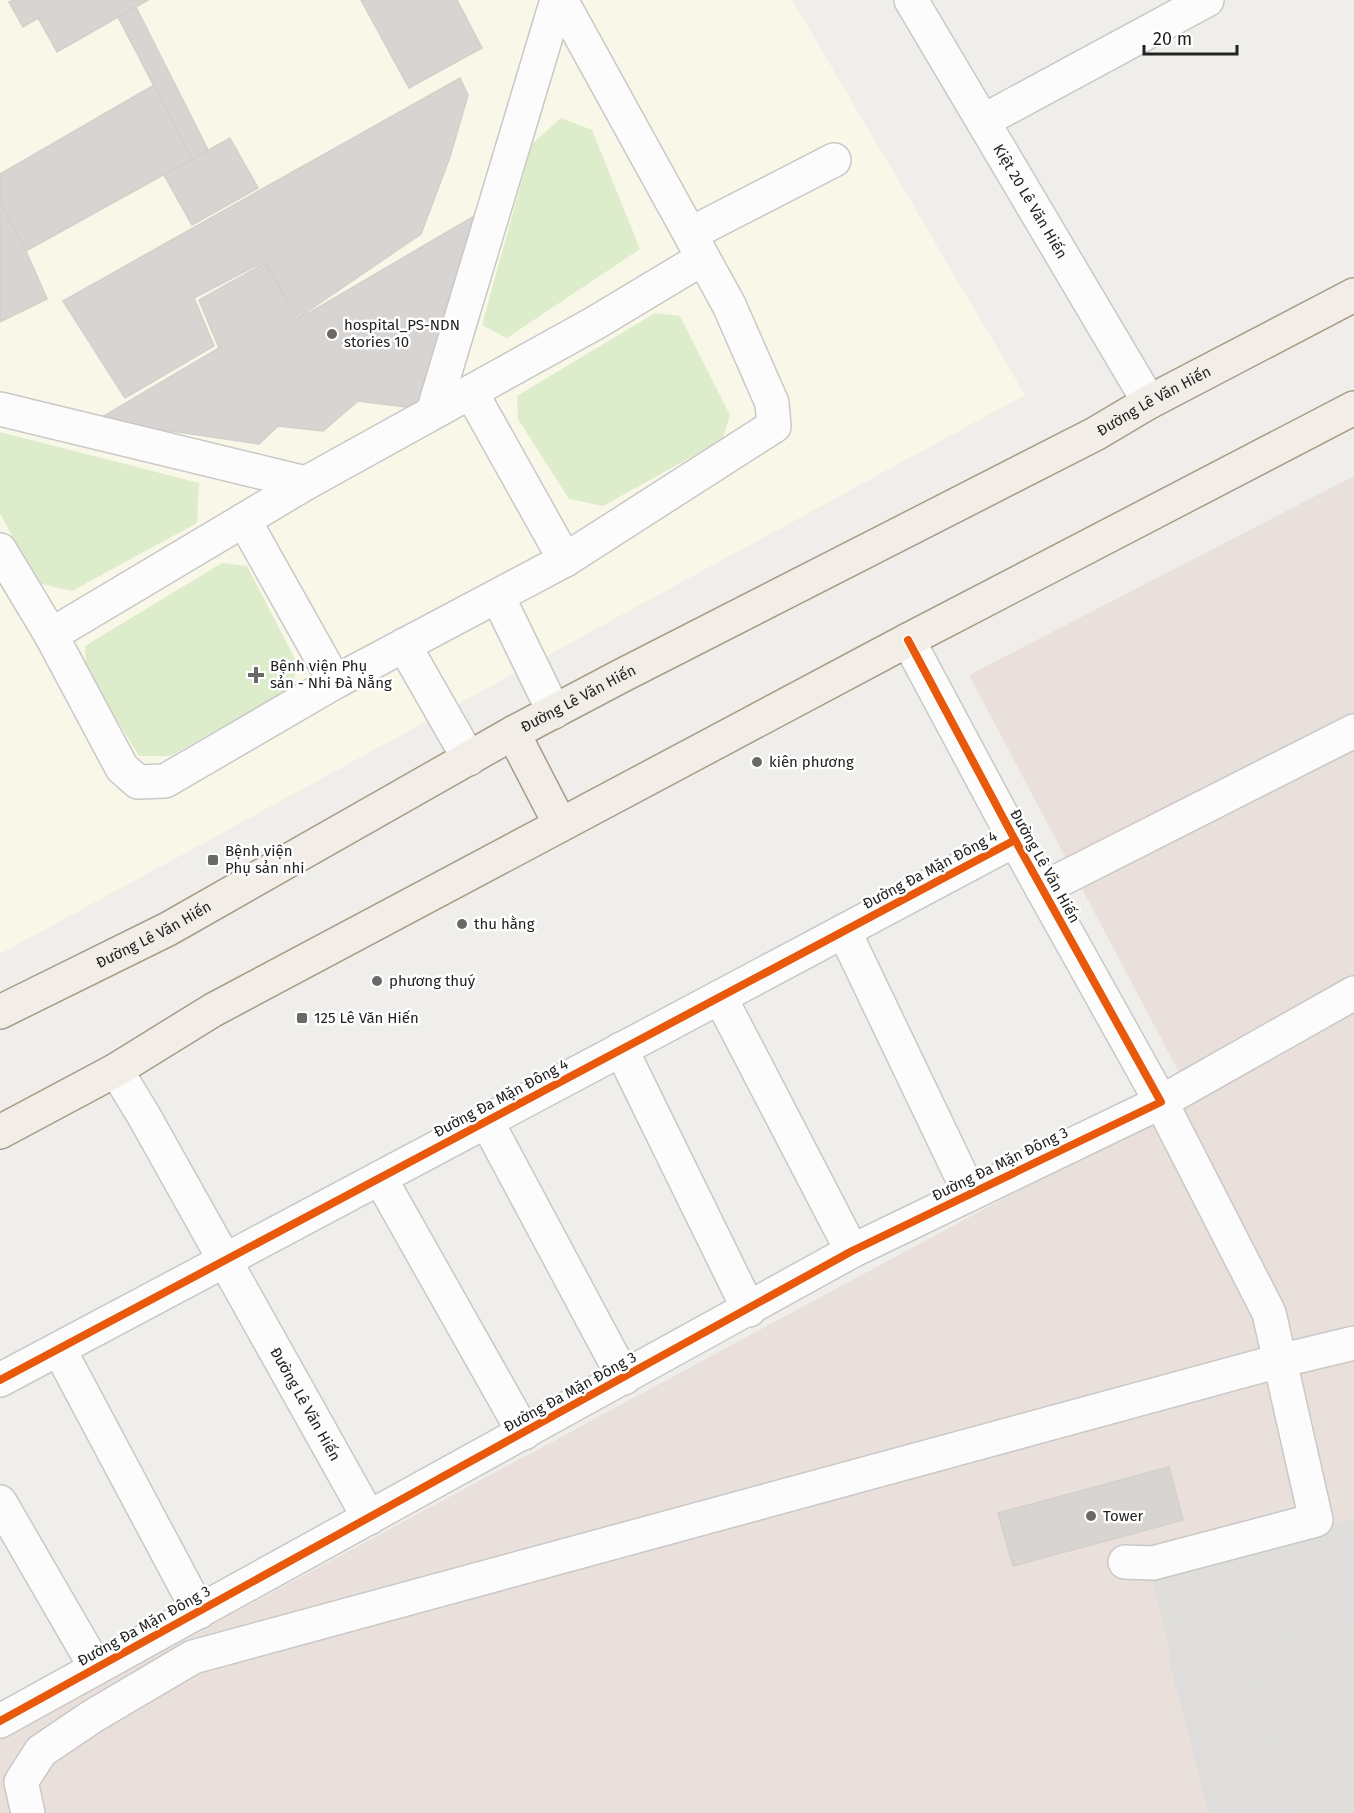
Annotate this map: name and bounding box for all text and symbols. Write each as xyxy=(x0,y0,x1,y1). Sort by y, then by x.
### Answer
scale bar xyxy=(1144,18,1237,56)
text: 20 m xyxy=(1153,28,1192,50)
street label: Kiệt 20 Lê Văn Hiến xyxy=(989,141,1071,262)
place label: hospital_PS-NDN stories 10 xyxy=(344,316,460,351)
marker: hospital_PS-NDN stories 10 xyxy=(325,327,339,341)
street label: Đường Lê Văn Hiến xyxy=(1094,362,1214,440)
place label: Bệnh viện Phụ sản - Nhi Đà Nẵng xyxy=(270,657,392,692)
street label: Đường Lê Văn Hiến xyxy=(518,661,639,736)
marker: Bệnh viện Phụ sản - Nhi Đà Nẵng xyxy=(247,666,265,684)
place label: kiên phương xyxy=(769,753,854,771)
marker: kiên phương xyxy=(750,755,764,769)
street label: Đường Lê Văn Hiến xyxy=(1006,806,1084,926)
street label: Đường Đa Mặn Đông 4 xyxy=(860,827,1000,913)
place label: Bệnh viện Phụ sản nhi xyxy=(225,842,305,877)
marker: Bệnh viện Phụ sản nhi xyxy=(206,853,220,867)
street label: Đường Lê Văn Hiến xyxy=(93,897,214,972)
place label: thu hằng xyxy=(474,915,535,933)
marker: thu hằng xyxy=(455,917,469,931)
place label: phương thuý xyxy=(389,972,476,990)
marker: phương thuý xyxy=(370,974,384,988)
place label: 125 Lê Văn Hiến xyxy=(314,1009,419,1027)
marker: 125 Lê Văn Hiến xyxy=(295,1011,309,1025)
street label: Đường Đa Mặn Đông 4 xyxy=(431,1055,571,1141)
street label: Đường Đa Mặn Đông 3 xyxy=(929,1123,1071,1205)
street label: Đường Lê Văn Hiến xyxy=(266,1344,344,1464)
street label: Đường Đa Mặn Đông 3 xyxy=(500,1348,640,1436)
place label: Tower xyxy=(1103,1507,1144,1525)
marker: Tower xyxy=(1084,1509,1098,1523)
street label: Đường Đa Mặn Đông 3 xyxy=(74,1582,214,1670)

